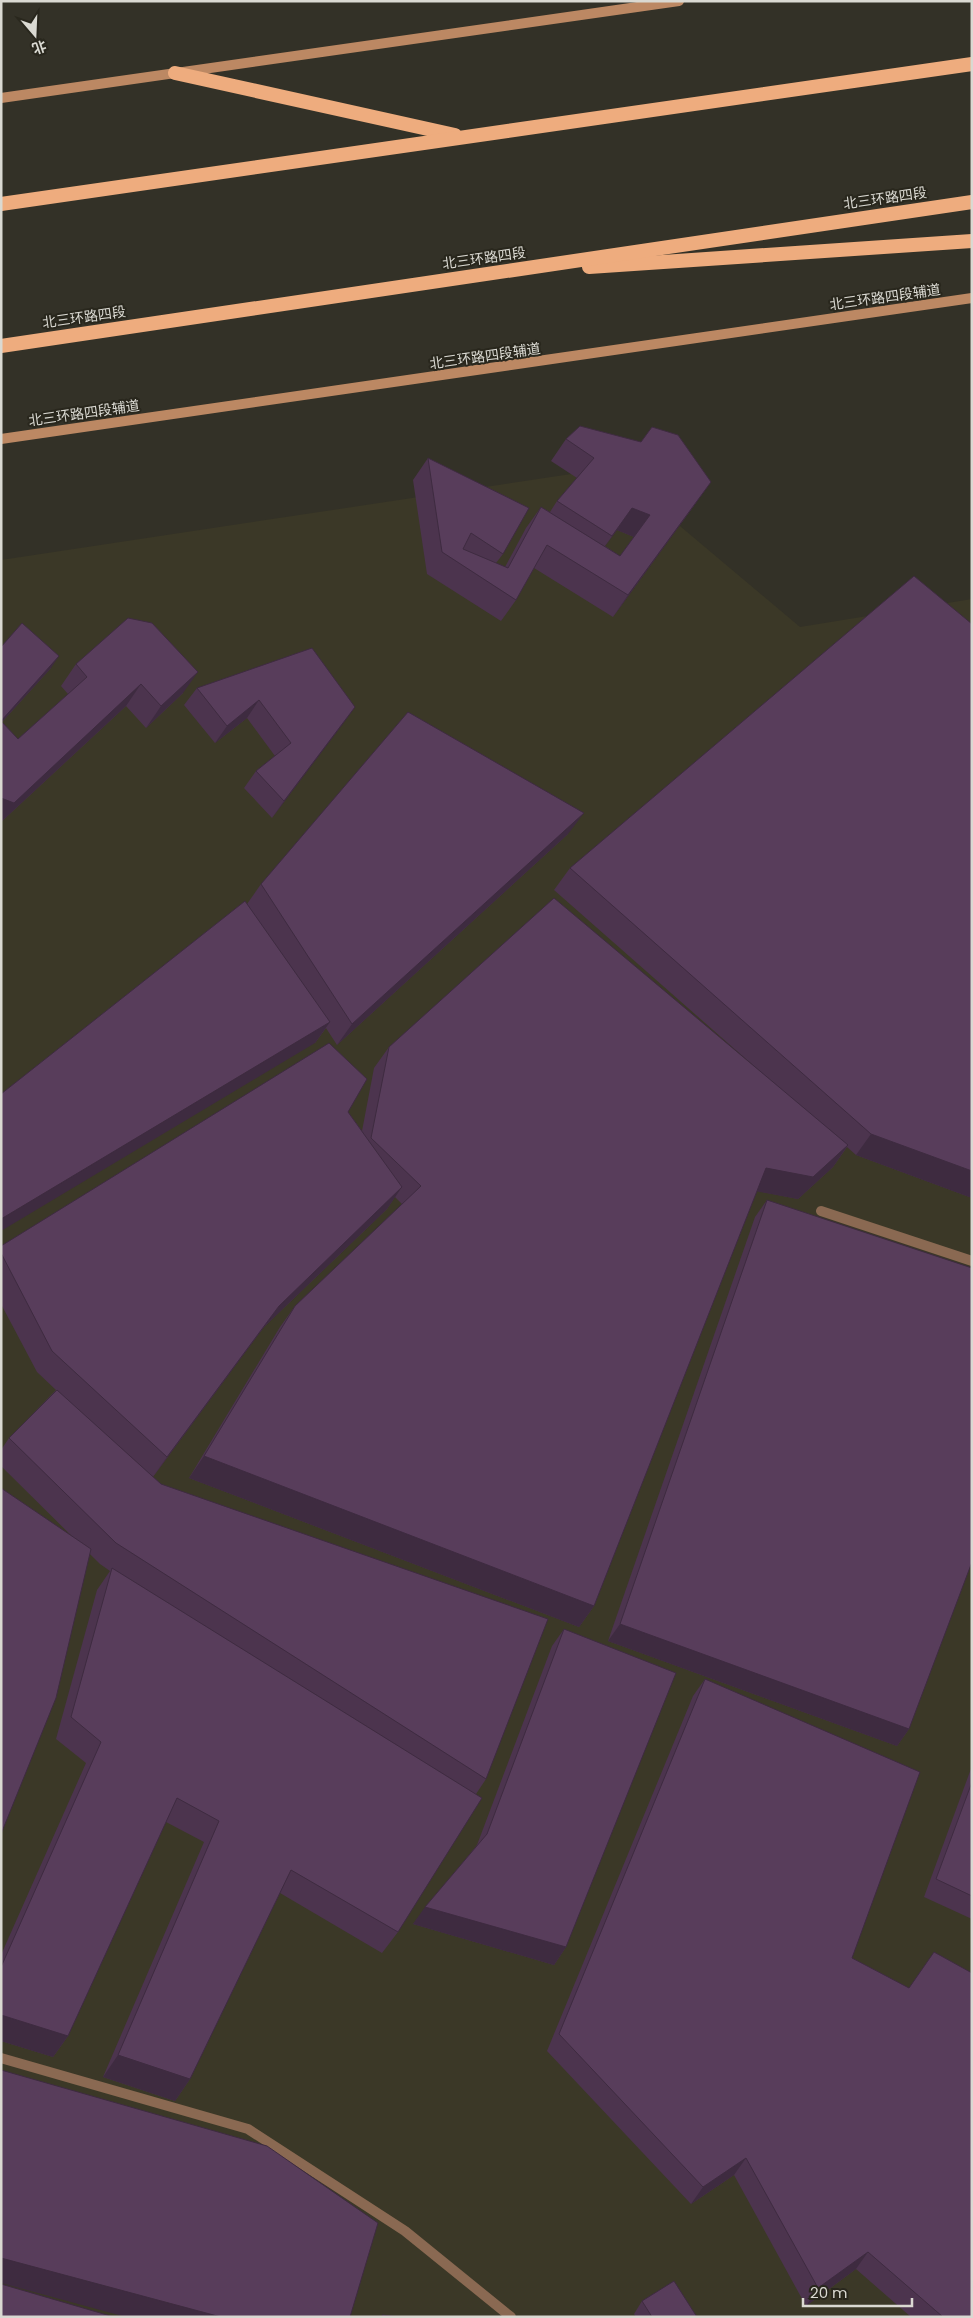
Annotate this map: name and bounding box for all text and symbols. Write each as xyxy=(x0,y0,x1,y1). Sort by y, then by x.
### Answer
north arrow xyxy=(10,10,60,60)
text: 北 xyxy=(29,36,49,59)
street label: 北三环路四段 xyxy=(842,182,928,214)
street label: 北三环路四段 xyxy=(441,242,527,274)
street label: 北三环路四段辅道 xyxy=(828,279,942,315)
street label: 北三环路四段 xyxy=(41,301,127,333)
street label: 北三环路四段辅道 xyxy=(428,338,542,374)
street label: 北三环路四段辅道 xyxy=(27,395,141,431)
scale bar xyxy=(803,2276,912,2308)
text: 20 m xyxy=(810,2282,848,2303)

